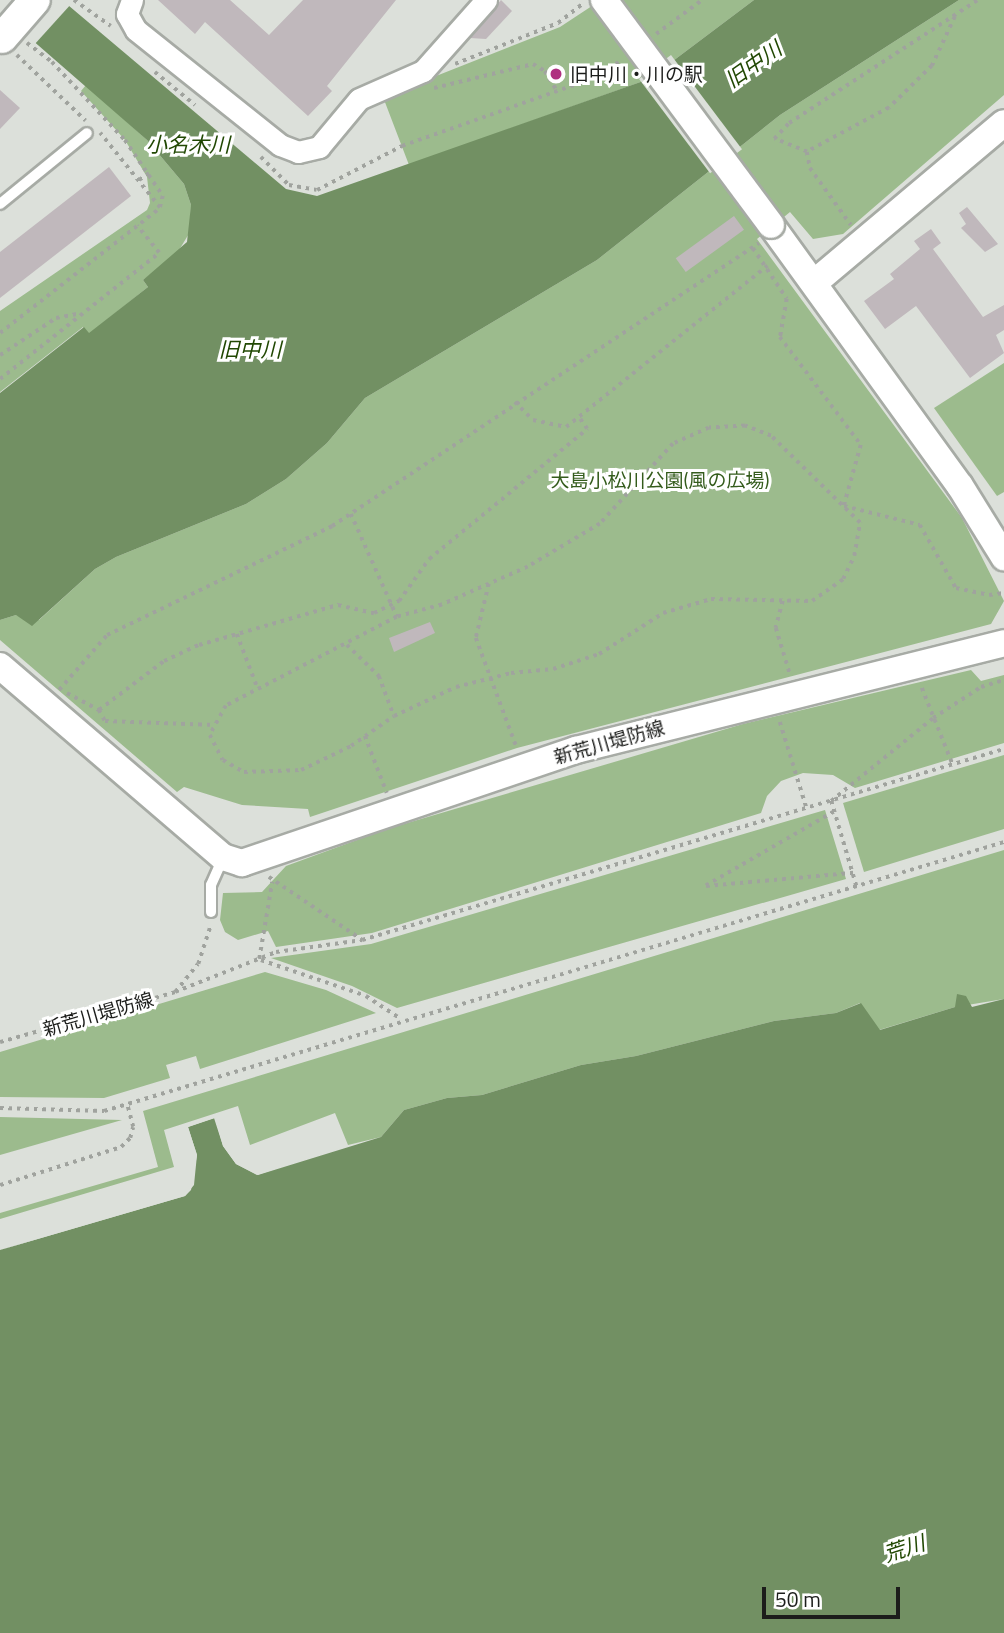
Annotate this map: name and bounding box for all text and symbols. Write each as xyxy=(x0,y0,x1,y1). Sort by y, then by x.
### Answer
water label: 旧中川 xyxy=(720,36,786,92)
place label: 旧中川・川の駅 xyxy=(570,63,703,85)
marker: 旧中川・川の駅 xyxy=(548,66,564,82)
water label: 小名木川 xyxy=(146,131,230,157)
water label: 旧中川 xyxy=(219,336,281,362)
park label: 大島小松川公園(風の広場) xyxy=(550,469,770,491)
street label: 新荒川堤防線 xyxy=(551,715,667,769)
street label: 新荒川堤防線 xyxy=(40,987,156,1041)
water label: 荒川 xyxy=(880,1530,928,1566)
scale bar xyxy=(766,1574,904,1618)
text: 50 m xyxy=(775,1583,821,1615)

